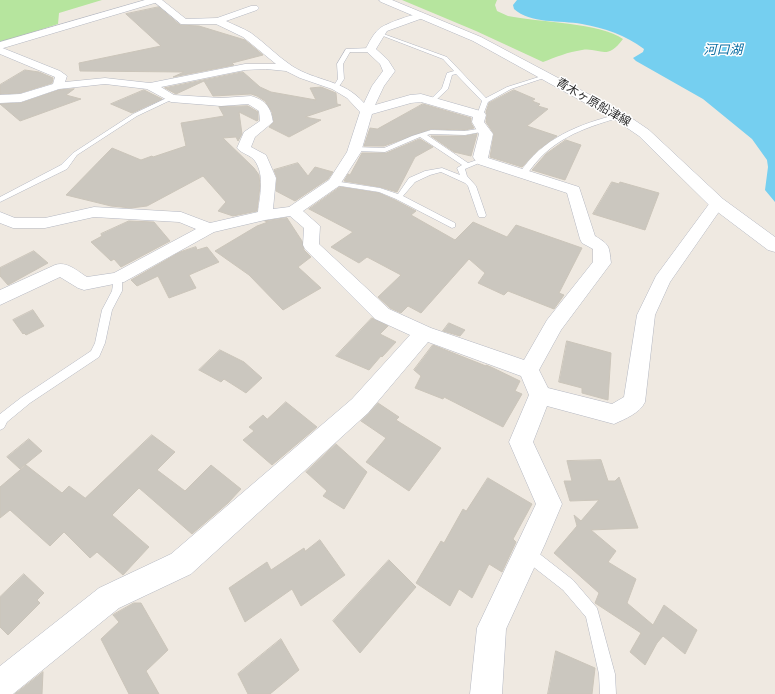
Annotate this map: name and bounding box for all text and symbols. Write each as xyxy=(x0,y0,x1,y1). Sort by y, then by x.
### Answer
water label: 河口湖 xyxy=(704,43,742,59)
street label: 青木ヶ原船津線 xyxy=(553,76,633,130)

